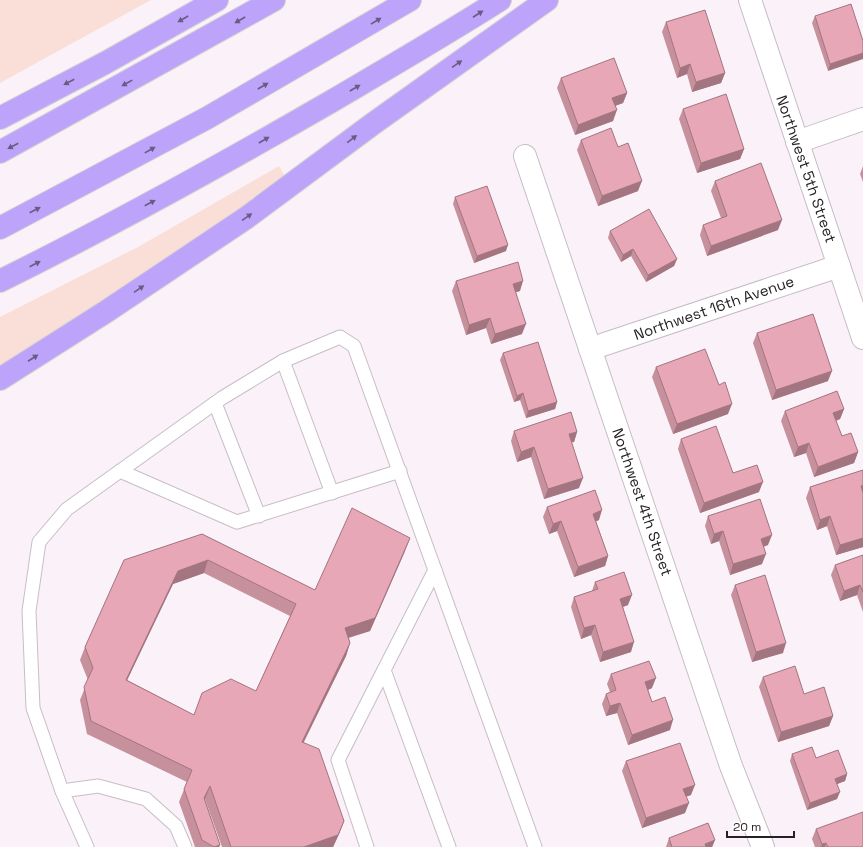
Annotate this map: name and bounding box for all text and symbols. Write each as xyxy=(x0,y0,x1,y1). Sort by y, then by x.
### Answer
one-way arrow xyxy=(473,10,483,18)
one-way arrow xyxy=(177,16,189,23)
one-way arrow xyxy=(234,16,246,23)
one-way arrow xyxy=(370,17,382,24)
one-way arrow xyxy=(452,60,463,68)
one-way arrow xyxy=(63,79,75,85)
one-way arrow xyxy=(121,80,133,87)
one-way arrow xyxy=(257,83,269,90)
one-way arrow xyxy=(349,84,361,91)
street label: Northwest 5th Street xyxy=(772,93,841,245)
one-way arrow xyxy=(346,135,357,144)
one-way arrow xyxy=(258,137,270,144)
one-way arrow xyxy=(7,142,19,149)
one-way arrow xyxy=(144,146,156,153)
one-way arrow xyxy=(144,200,156,207)
one-way arrow xyxy=(29,207,40,213)
one-way arrow xyxy=(242,213,252,221)
one-way arrow xyxy=(29,260,41,267)
street label: Northwest 16th Avenue xyxy=(631,271,797,344)
one-way arrow xyxy=(134,285,144,293)
one-way arrow xyxy=(27,354,39,361)
street label: Northwest 4th Street xyxy=(608,425,677,578)
scale bar xyxy=(727,813,794,839)
text: 20 m xyxy=(733,819,761,835)

